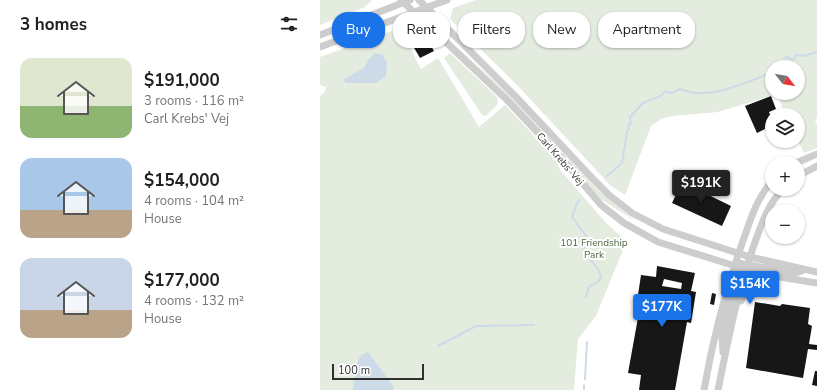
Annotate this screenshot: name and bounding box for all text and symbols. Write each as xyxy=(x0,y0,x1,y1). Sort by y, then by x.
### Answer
chip: Buy xyxy=(332,12,385,48)
chip: Rent xyxy=(393,12,450,48)
chip: Filters xyxy=(458,12,525,48)
chip: New xyxy=(533,12,590,48)
chip: Apartment xyxy=(598,12,695,48)
text: 3 homes xyxy=(20,13,87,36)
icon: filters xyxy=(278,13,300,35)
north arrow xyxy=(765,60,805,100)
map controls xyxy=(765,60,805,244)
text: $191,000 xyxy=(144,69,220,92)
icon: home xyxy=(52,74,100,122)
text: 3 rooms · 116 m² xyxy=(144,92,244,110)
button: layers xyxy=(765,108,805,148)
text: Carl Krebs' Vej xyxy=(144,110,229,128)
street label: Carl Krebs' Vej xyxy=(533,130,587,188)
button: + xyxy=(765,156,805,196)
text: $154,000 xyxy=(144,169,220,192)
pin: $191K xyxy=(673,170,729,204)
icon: home xyxy=(52,174,100,222)
text: $191K xyxy=(681,174,721,192)
text: 4 rooms · 104 m² xyxy=(144,192,244,210)
button: − xyxy=(765,204,805,244)
text: House xyxy=(144,210,182,228)
park label: 101 Friendship Park xyxy=(560,236,628,262)
text: $177,000 xyxy=(144,269,220,292)
pin: $154K xyxy=(722,271,778,305)
icon: home xyxy=(52,274,100,322)
text: $154K xyxy=(730,275,770,293)
text: 4 rooms · 132 m² xyxy=(144,292,244,310)
pin: $177K xyxy=(634,294,690,328)
text: $177K xyxy=(642,298,682,316)
text: House xyxy=(144,310,182,328)
scale bar xyxy=(332,362,424,381)
text: 100 m xyxy=(338,363,370,378)

